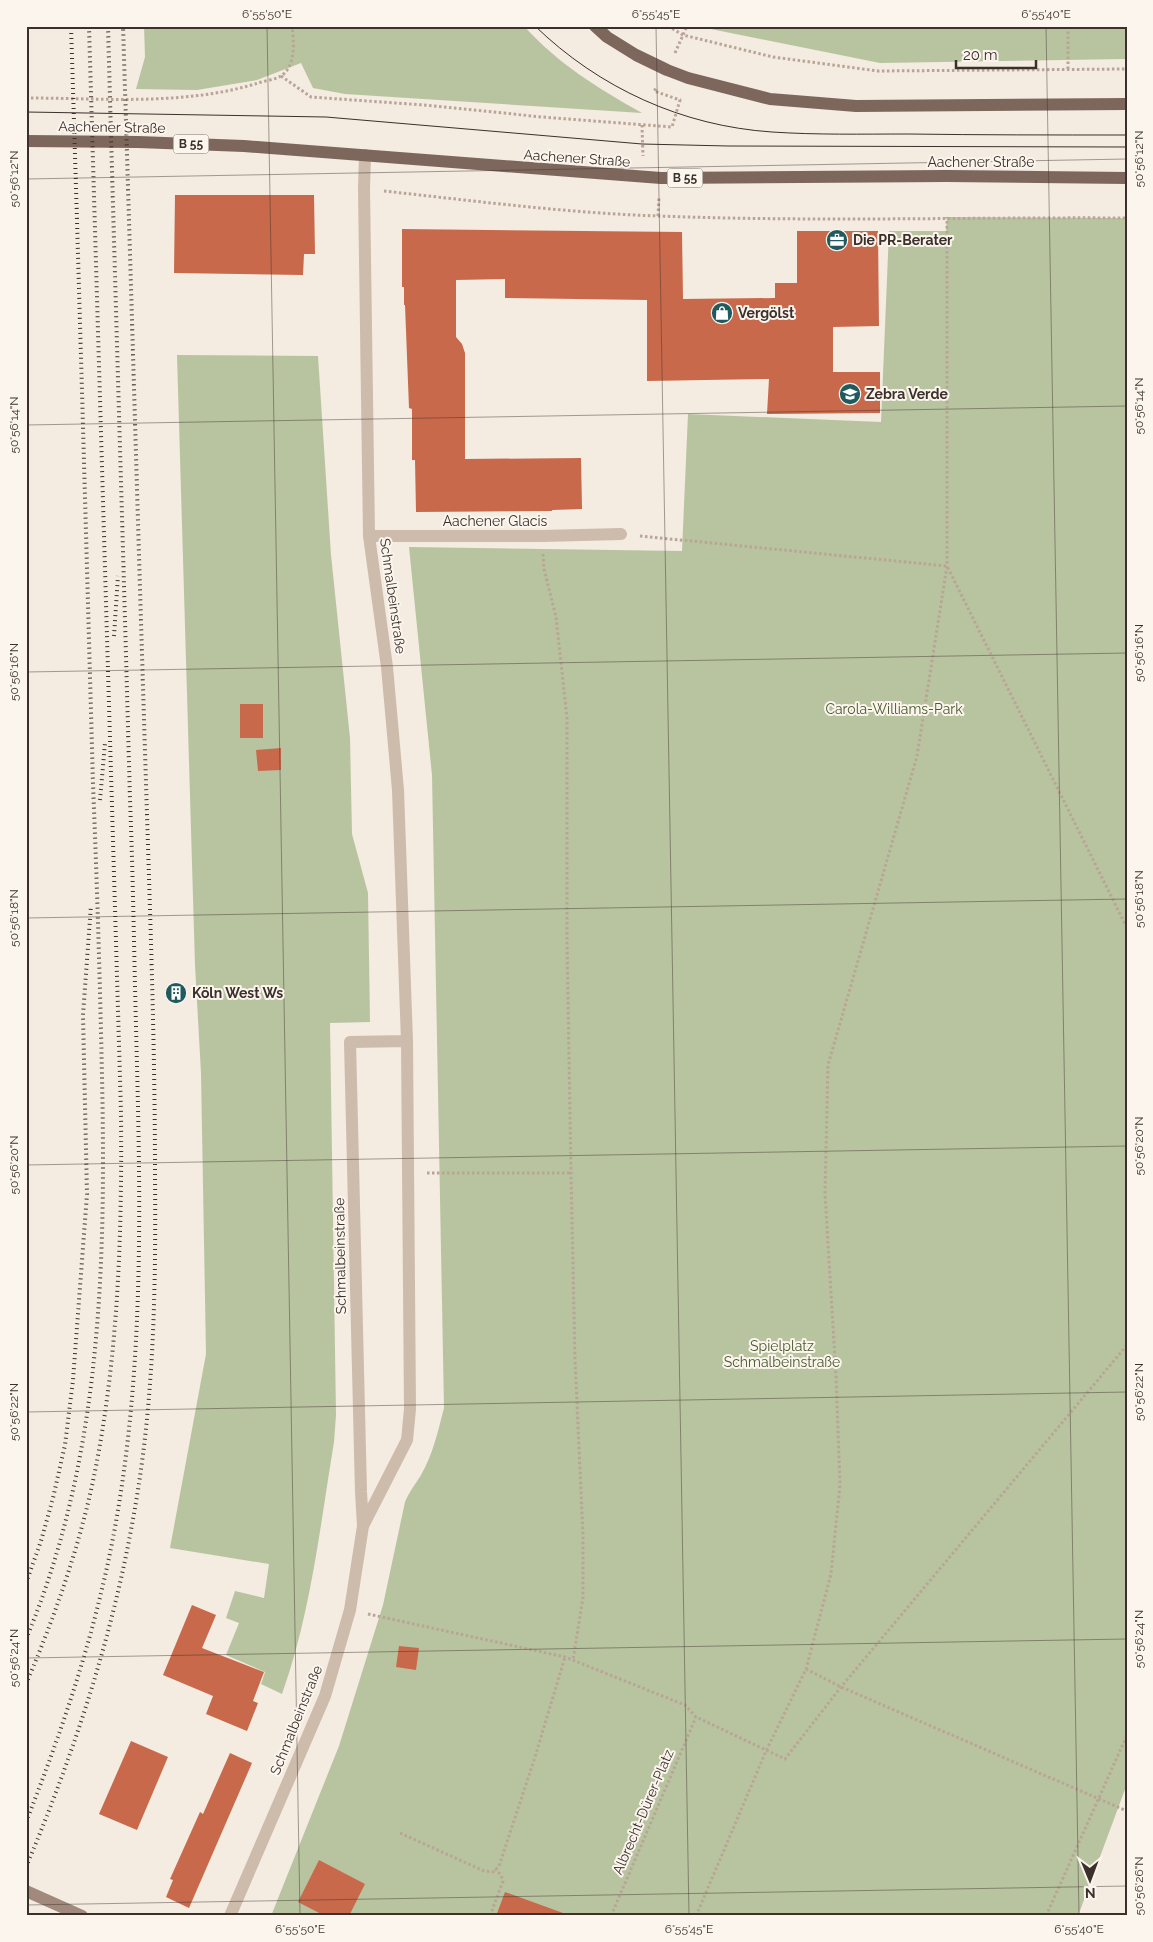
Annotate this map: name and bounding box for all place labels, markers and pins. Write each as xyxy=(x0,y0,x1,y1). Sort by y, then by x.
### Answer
office icon: Die PR-Berater xyxy=(825,228,849,252)
place label: Die PR-Berater xyxy=(853,232,953,248)
shop icon: Vergölst xyxy=(710,301,734,325)
place label: Vergölst xyxy=(738,305,795,321)
school or university icon: Zebra Verde xyxy=(838,382,862,406)
place label: Zebra Verde xyxy=(866,386,948,402)
building icon: Köln West Ws xyxy=(164,981,188,1005)
place label: Köln West Ws xyxy=(192,985,283,1001)

